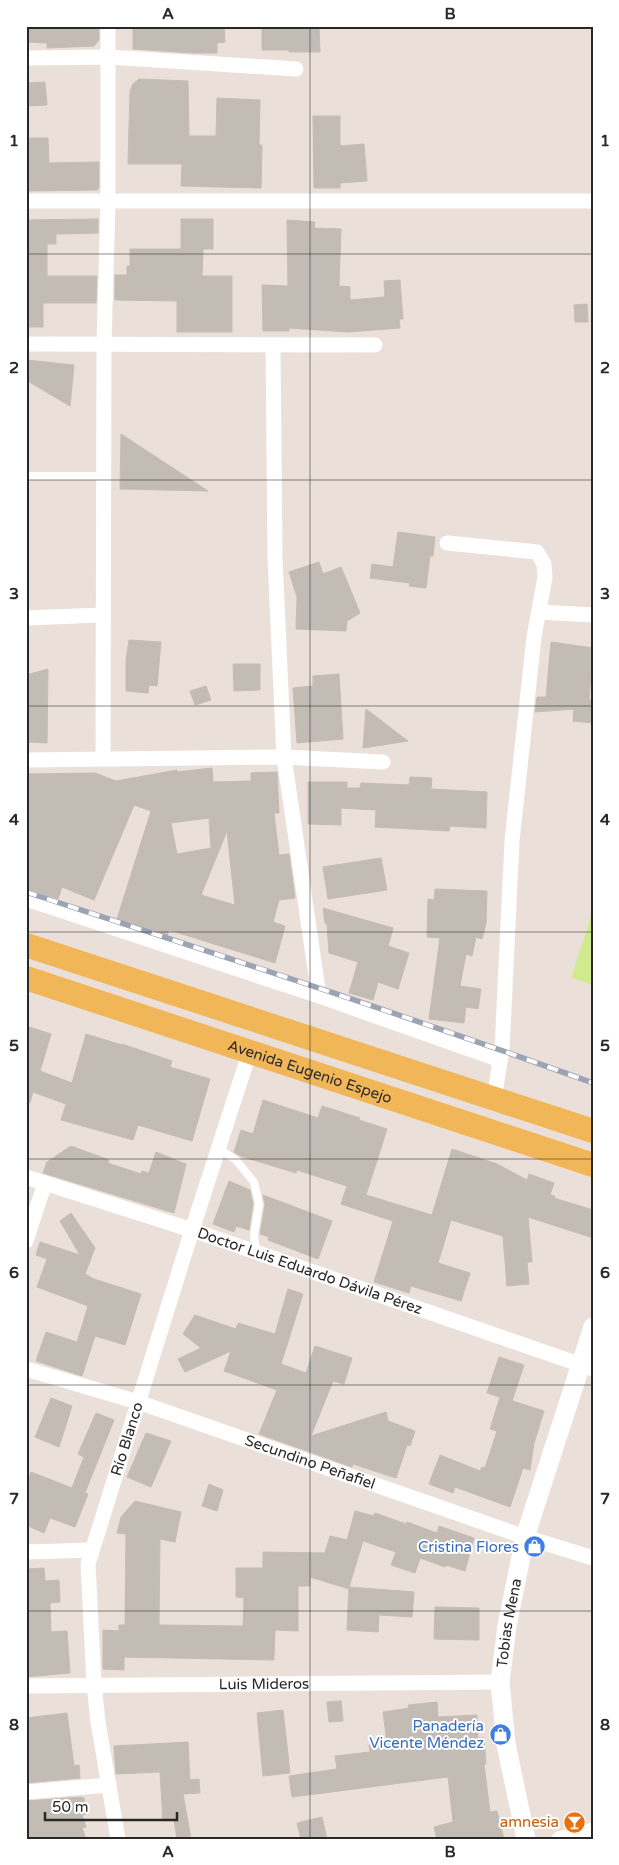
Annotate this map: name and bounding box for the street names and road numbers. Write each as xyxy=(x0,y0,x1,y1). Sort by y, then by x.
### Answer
street label: Avenida Eugenio Espejo xyxy=(226,1036,394,1107)
street label: Doctor Luis Eduardo Dávila Pérez xyxy=(195,1224,425,1318)
street label: Río Blanco xyxy=(107,1400,147,1478)
street label: Secundino Peñafiel xyxy=(242,1431,378,1493)
street label: Tobias Mena xyxy=(493,1577,525,1669)
street label: Luis Mideros xyxy=(219,1675,309,1693)

